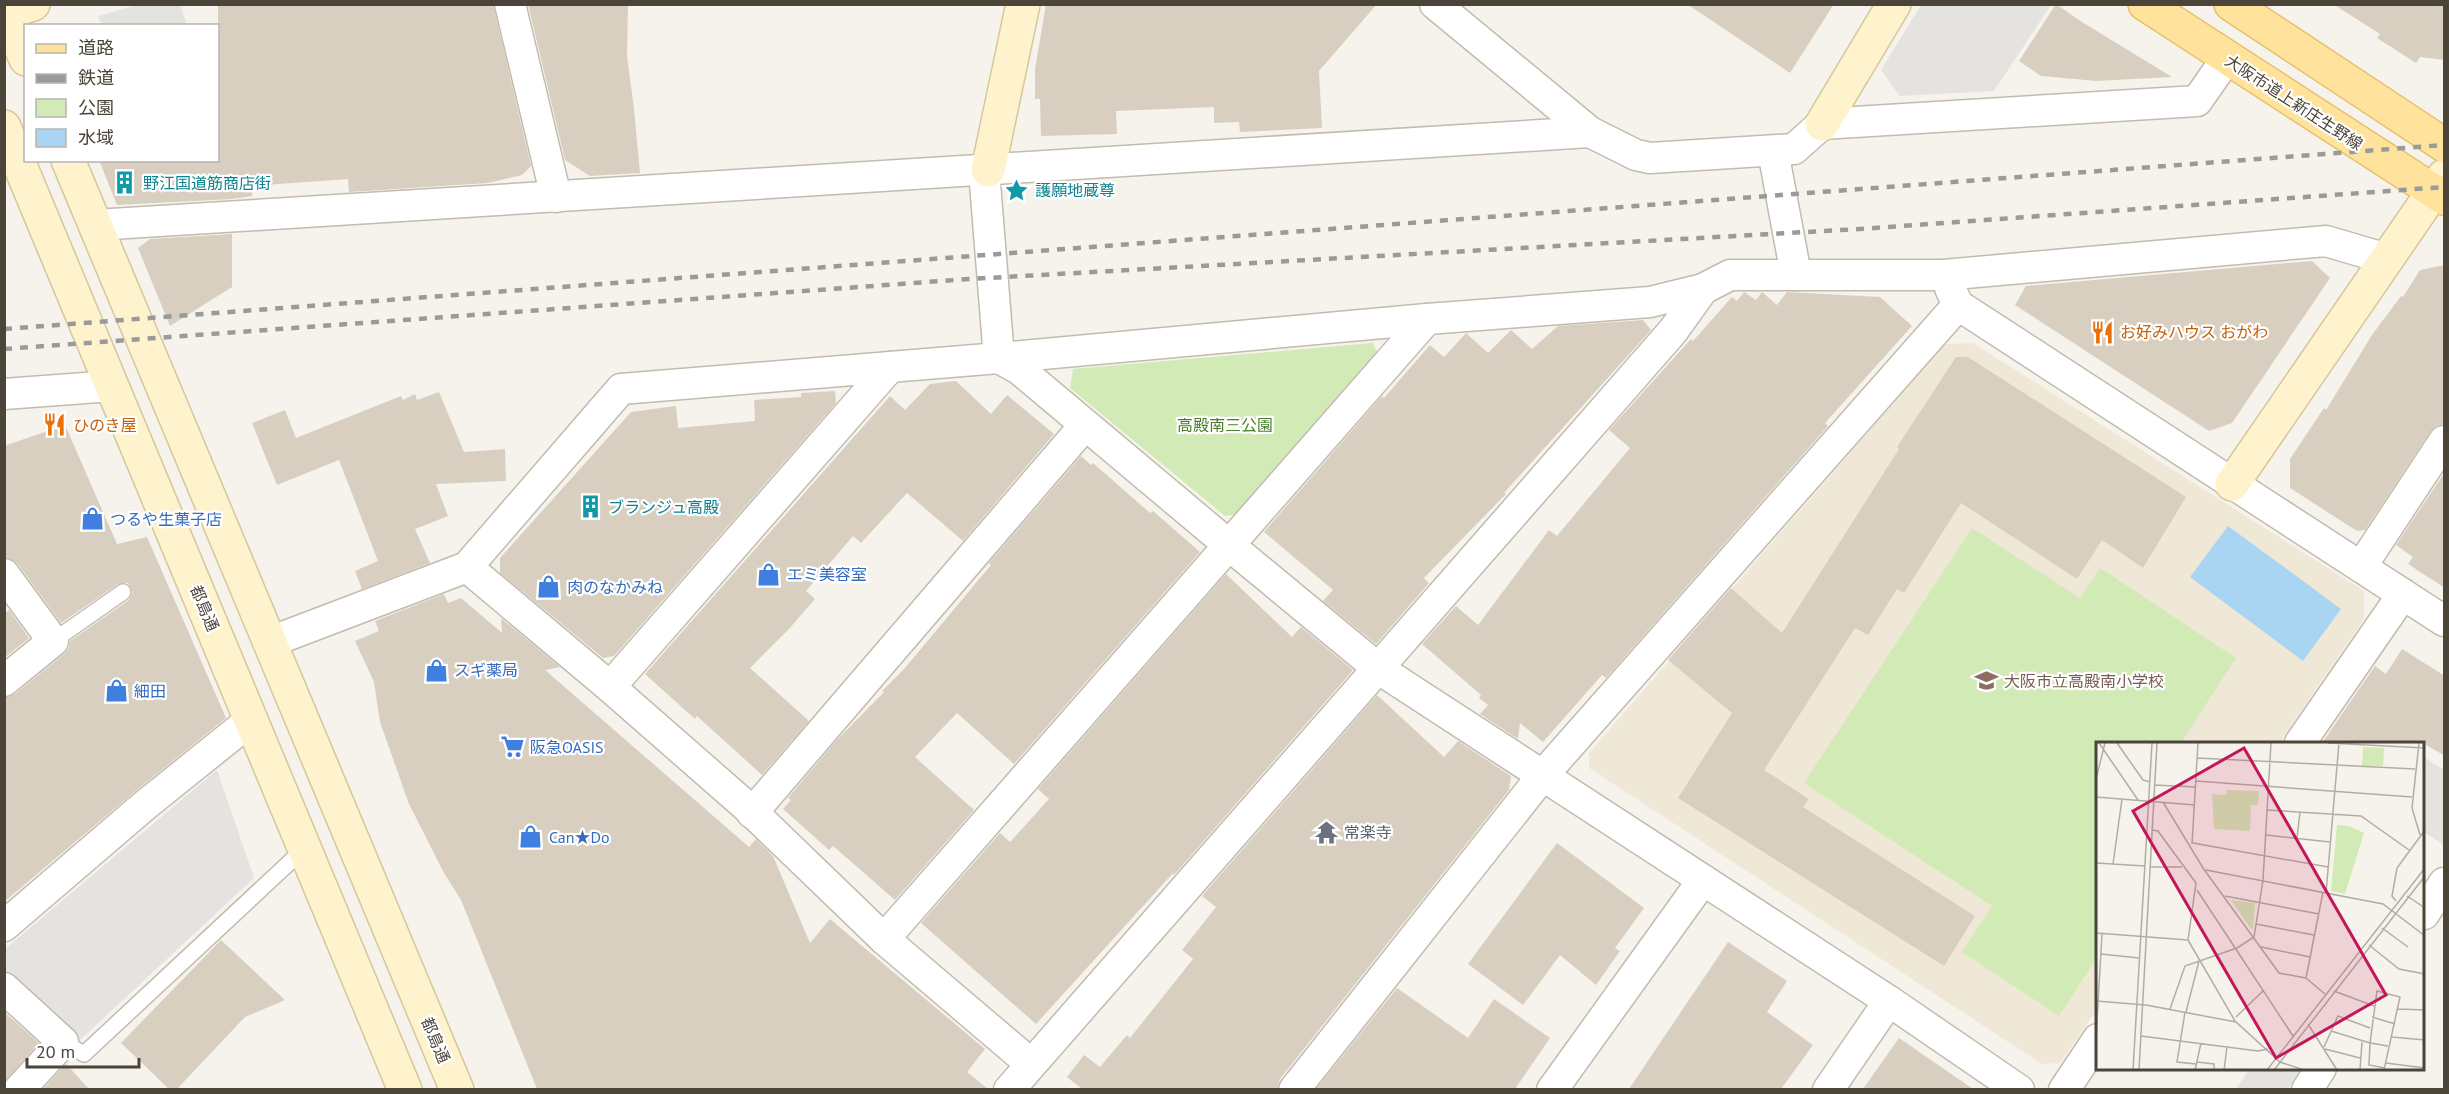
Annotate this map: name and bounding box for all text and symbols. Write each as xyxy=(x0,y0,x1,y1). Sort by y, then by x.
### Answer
legend xyxy=(24,24,219,162)
text: 道路 xyxy=(78,36,114,59)
street label: 大阪市道上新庄生野線 xyxy=(2221,50,2367,154)
text: 鉄道 xyxy=(78,66,114,89)
text: 公園 xyxy=(78,96,114,119)
text: 水域 xyxy=(78,126,114,149)
building icon: 野江国道筋商店街 xyxy=(112,170,138,196)
place label: 野江国道筋商店街 xyxy=(143,173,271,193)
place icon: 護願地蔵尊 xyxy=(1004,177,1030,203)
place label: 護願地蔵尊 xyxy=(1035,180,1115,200)
restaurant icon: お好みハウス おがわ xyxy=(2089,319,2115,345)
place label: お好みハウス おがわ xyxy=(2120,322,2268,342)
restaurant icon: ひのき屋 xyxy=(42,412,68,438)
place label: ひのき屋 xyxy=(73,415,137,435)
park label: 高殿南三公園 xyxy=(1177,415,1273,435)
building icon: ブランジュ高殿 xyxy=(577,494,603,520)
place label: ブランジュ高殿 xyxy=(608,497,719,517)
shop icon: つるや生菓子店 xyxy=(79,506,105,532)
place label: つるや生菓子店 xyxy=(110,509,222,529)
shop icon: エミ美容室 xyxy=(756,561,782,587)
place label: エミ美容室 xyxy=(787,564,867,584)
shop icon: 肉のなかみね xyxy=(536,574,562,600)
place label: 肉のなかみね xyxy=(567,577,663,597)
street label: 都島通 xyxy=(186,582,224,634)
shop icon: スギ薬局 xyxy=(423,657,449,683)
place label: スギ薬局 xyxy=(454,660,518,680)
school or university icon: 大阪市立高殿南小学校 xyxy=(1973,668,1999,694)
place label: 大阪市立高殿南小学校 xyxy=(2004,671,2164,691)
shop icon: 細田 xyxy=(103,678,129,704)
place label: 細田 xyxy=(134,681,166,701)
supermarket icon: 阪急OASIS xyxy=(499,734,525,760)
place label: 阪急OASIS xyxy=(530,737,604,757)
inset map xyxy=(2096,742,2425,1070)
temple icon: 常楽寺 xyxy=(1313,819,1339,845)
place label: 常楽寺 xyxy=(1344,822,1392,842)
shop icon: Can★Do xyxy=(518,824,544,850)
place label: Can★Do xyxy=(549,827,610,847)
street label: 都島通 xyxy=(417,1014,455,1066)
scale bar xyxy=(27,1031,140,1069)
text: 20 m xyxy=(36,1040,75,1063)

